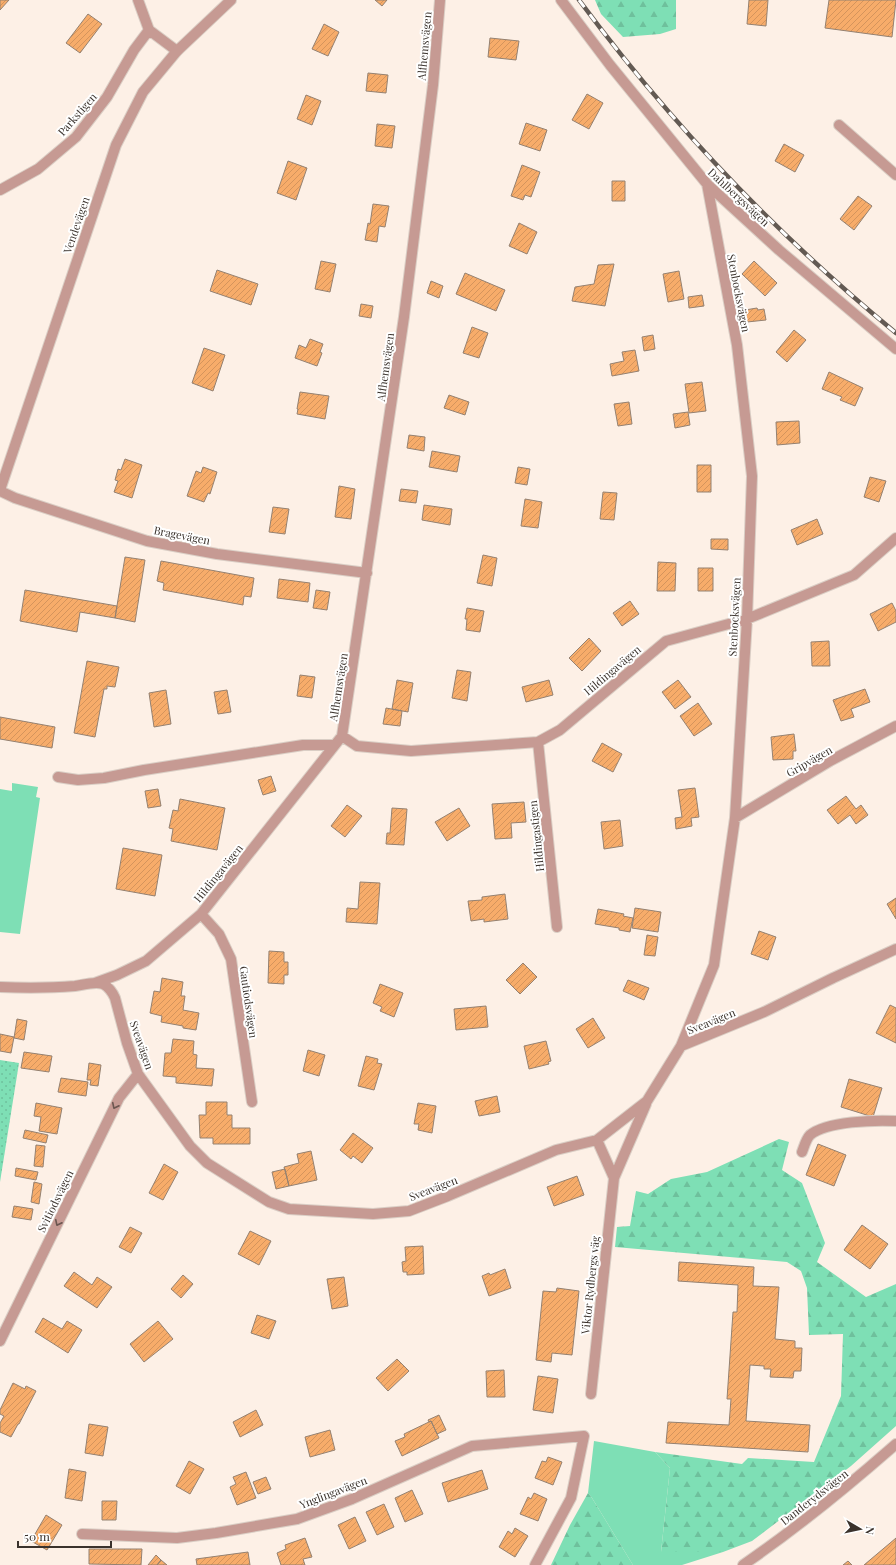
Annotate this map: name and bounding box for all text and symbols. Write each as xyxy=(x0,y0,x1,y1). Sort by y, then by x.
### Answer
street label: Alfhemsvägen xyxy=(413,11,435,82)
street label: Parkstigen xyxy=(54,89,100,139)
street label: Dahlbergsvägen xyxy=(705,165,773,230)
street label: Vendevägen xyxy=(59,194,93,256)
street label: Stenbocksvägen xyxy=(724,253,754,334)
street label: Alfhemsvägen xyxy=(373,331,397,403)
street label: Bragevägen xyxy=(153,522,212,548)
street label: Stenbocksvägen xyxy=(724,577,744,657)
street label: Hildingavägen xyxy=(580,641,644,698)
street label: Alfhemsvägen xyxy=(325,651,351,723)
street label: Gripvägen xyxy=(783,742,835,780)
street label: Hildingastigen xyxy=(525,799,547,872)
street label: Hildingavägen xyxy=(190,841,246,905)
street label: Gautiodsvägen xyxy=(237,965,262,1039)
street label: Sveavägen xyxy=(685,1004,738,1037)
street label: Sveavägen xyxy=(127,1019,158,1072)
one-way arrow xyxy=(112,1102,120,1109)
street label: Svitiodsvägen xyxy=(33,1167,77,1235)
street label: Sveavägen xyxy=(407,1172,460,1204)
one-way arrow xyxy=(55,1218,63,1226)
street label: Viktor Rydbergs väg xyxy=(577,1235,603,1336)
street label: Danderydsvägen xyxy=(777,1466,851,1528)
street label: Ynglingavägen xyxy=(296,1472,369,1512)
north arrow xyxy=(840,1509,880,1549)
scale bar xyxy=(18,1523,111,1549)
text: N xyxy=(862,1526,878,1536)
text: 50 m xyxy=(24,1528,50,1544)

